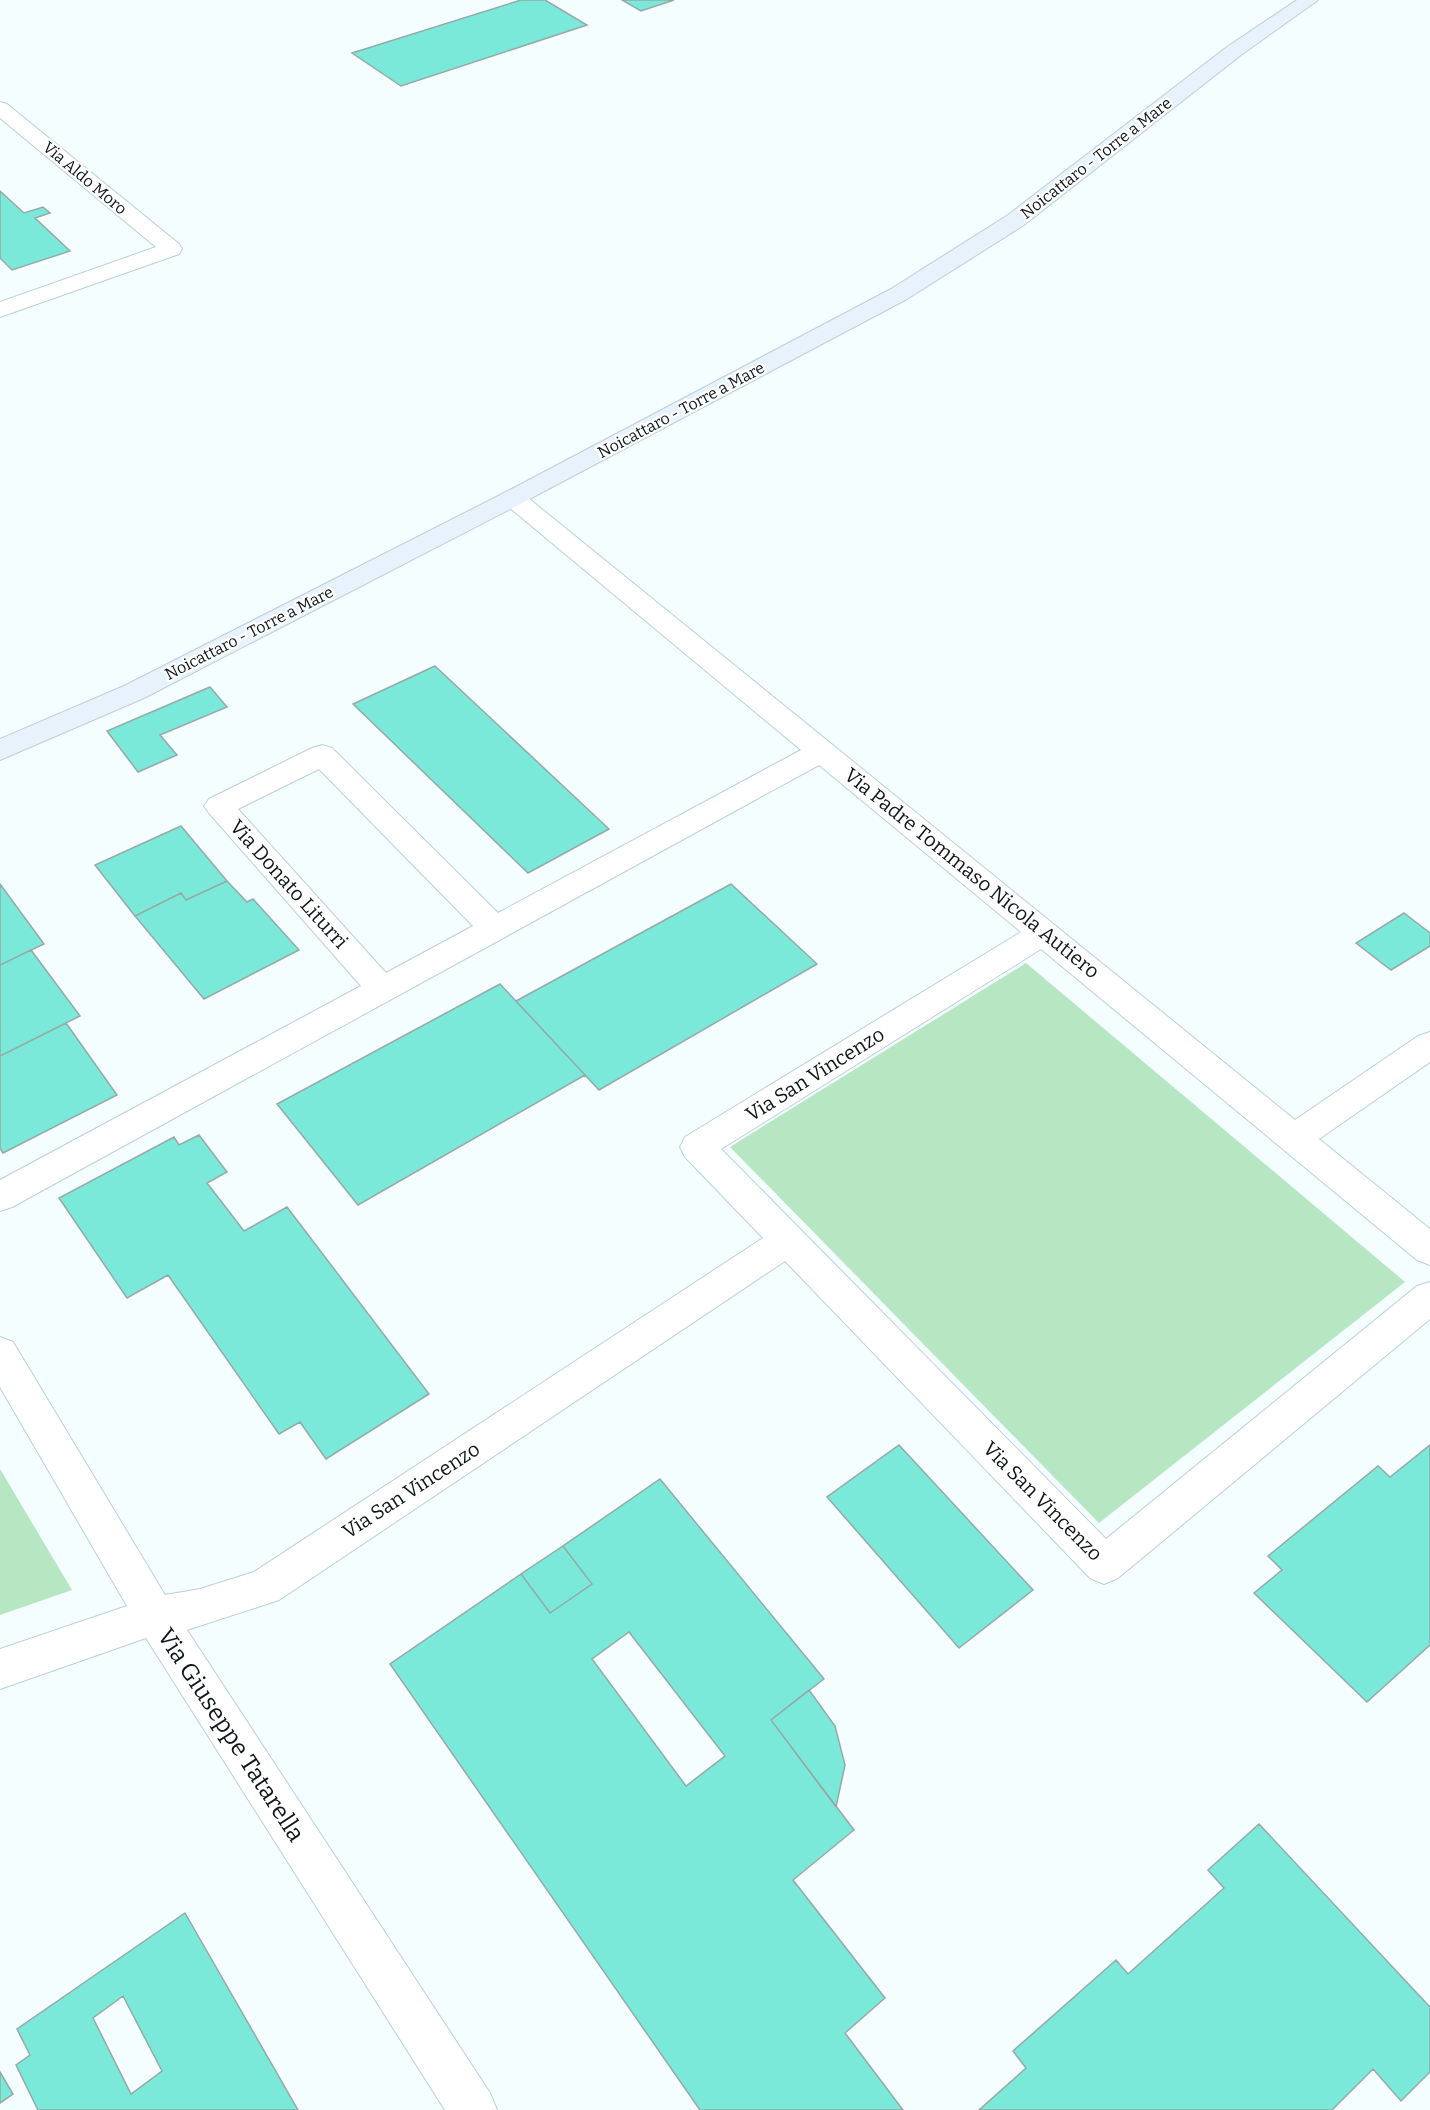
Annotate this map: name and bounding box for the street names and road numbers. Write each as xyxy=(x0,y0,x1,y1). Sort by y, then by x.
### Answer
street label: Noicattaro - Torre a Mare xyxy=(1017,93,1175,223)
street label: Via Aldo Moro xyxy=(39,137,131,219)
street label: Noicattaro - Torre a Mare xyxy=(594,358,768,462)
street label: Noicattaro - Torre a Mare xyxy=(162,582,336,684)
street label: Via Padre Tommaso Nicola Autiero xyxy=(840,763,1104,983)
street label: Via Donato Liturri xyxy=(225,815,353,953)
street label: Via San Vincenzo xyxy=(741,1022,889,1126)
street label: Via San Vincenzo xyxy=(978,1436,1108,1566)
street label: Via San Vincenzo xyxy=(338,1437,484,1543)
street label: Via Giuseppe Tatarella xyxy=(152,1623,310,1847)

